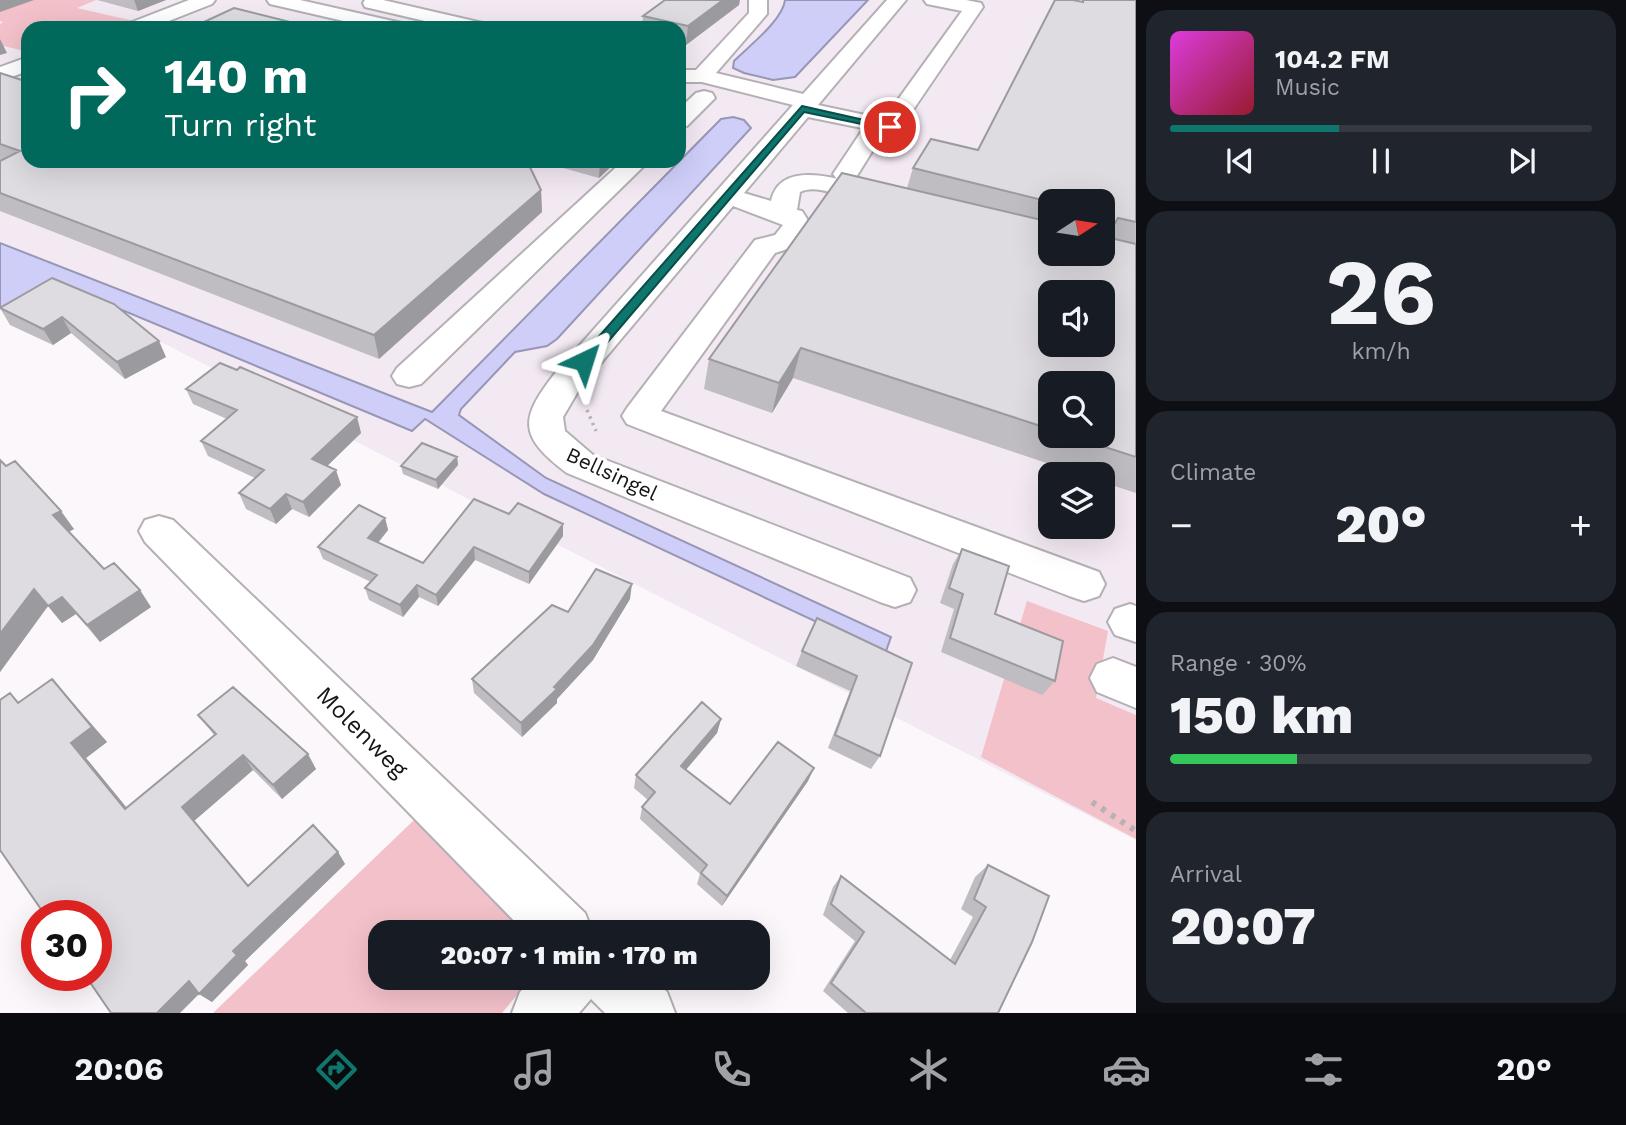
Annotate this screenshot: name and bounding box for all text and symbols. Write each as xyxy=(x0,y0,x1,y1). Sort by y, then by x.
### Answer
text: 104.2 FM xyxy=(1275,44,1390,74)
text: 140 m xyxy=(164,47,308,105)
icon: right xyxy=(49,49,140,140)
text: Music xyxy=(1275,74,1340,101)
pin xyxy=(860,97,920,157)
text: Turn right xyxy=(164,106,316,144)
icon: arrive xyxy=(871,108,909,146)
icon: previous xyxy=(1221,142,1259,180)
icon: pause xyxy=(1362,142,1400,180)
icon: next xyxy=(1503,142,1541,180)
north arrow xyxy=(1038,189,1115,266)
map controls xyxy=(1038,189,1115,539)
text: 26 xyxy=(1326,239,1436,346)
button: sound xyxy=(1038,280,1115,357)
position arrow xyxy=(547,324,621,398)
text: km/h xyxy=(1351,338,1411,365)
button: search xyxy=(1038,371,1115,448)
street label: Bellsingel xyxy=(562,441,662,506)
text: Climate xyxy=(1170,459,1256,486)
button: layers xyxy=(1038,462,1115,539)
text: 20° xyxy=(1335,494,1427,555)
text: − xyxy=(1170,503,1193,547)
text: + xyxy=(1569,503,1592,547)
text: Range · 30% xyxy=(1170,650,1306,677)
street label: Molenweg xyxy=(311,681,413,783)
text: 150 km xyxy=(1170,685,1353,746)
text: Arrival xyxy=(1170,861,1242,888)
text: 20:07 xyxy=(1170,896,1316,957)
speed limit sign: 30 xyxy=(21,900,112,991)
text: 20:07 · 1 min · 170 m xyxy=(440,940,698,970)
icon: directions xyxy=(312,1045,361,1094)
icon: music xyxy=(510,1045,559,1094)
icon: phone xyxy=(707,1045,756,1094)
icon: climate xyxy=(904,1045,953,1094)
icon: car xyxy=(1102,1045,1151,1094)
icon: filters xyxy=(1299,1045,1348,1094)
text: 20:06 xyxy=(74,1050,164,1088)
text: 20° xyxy=(1496,1050,1552,1088)

